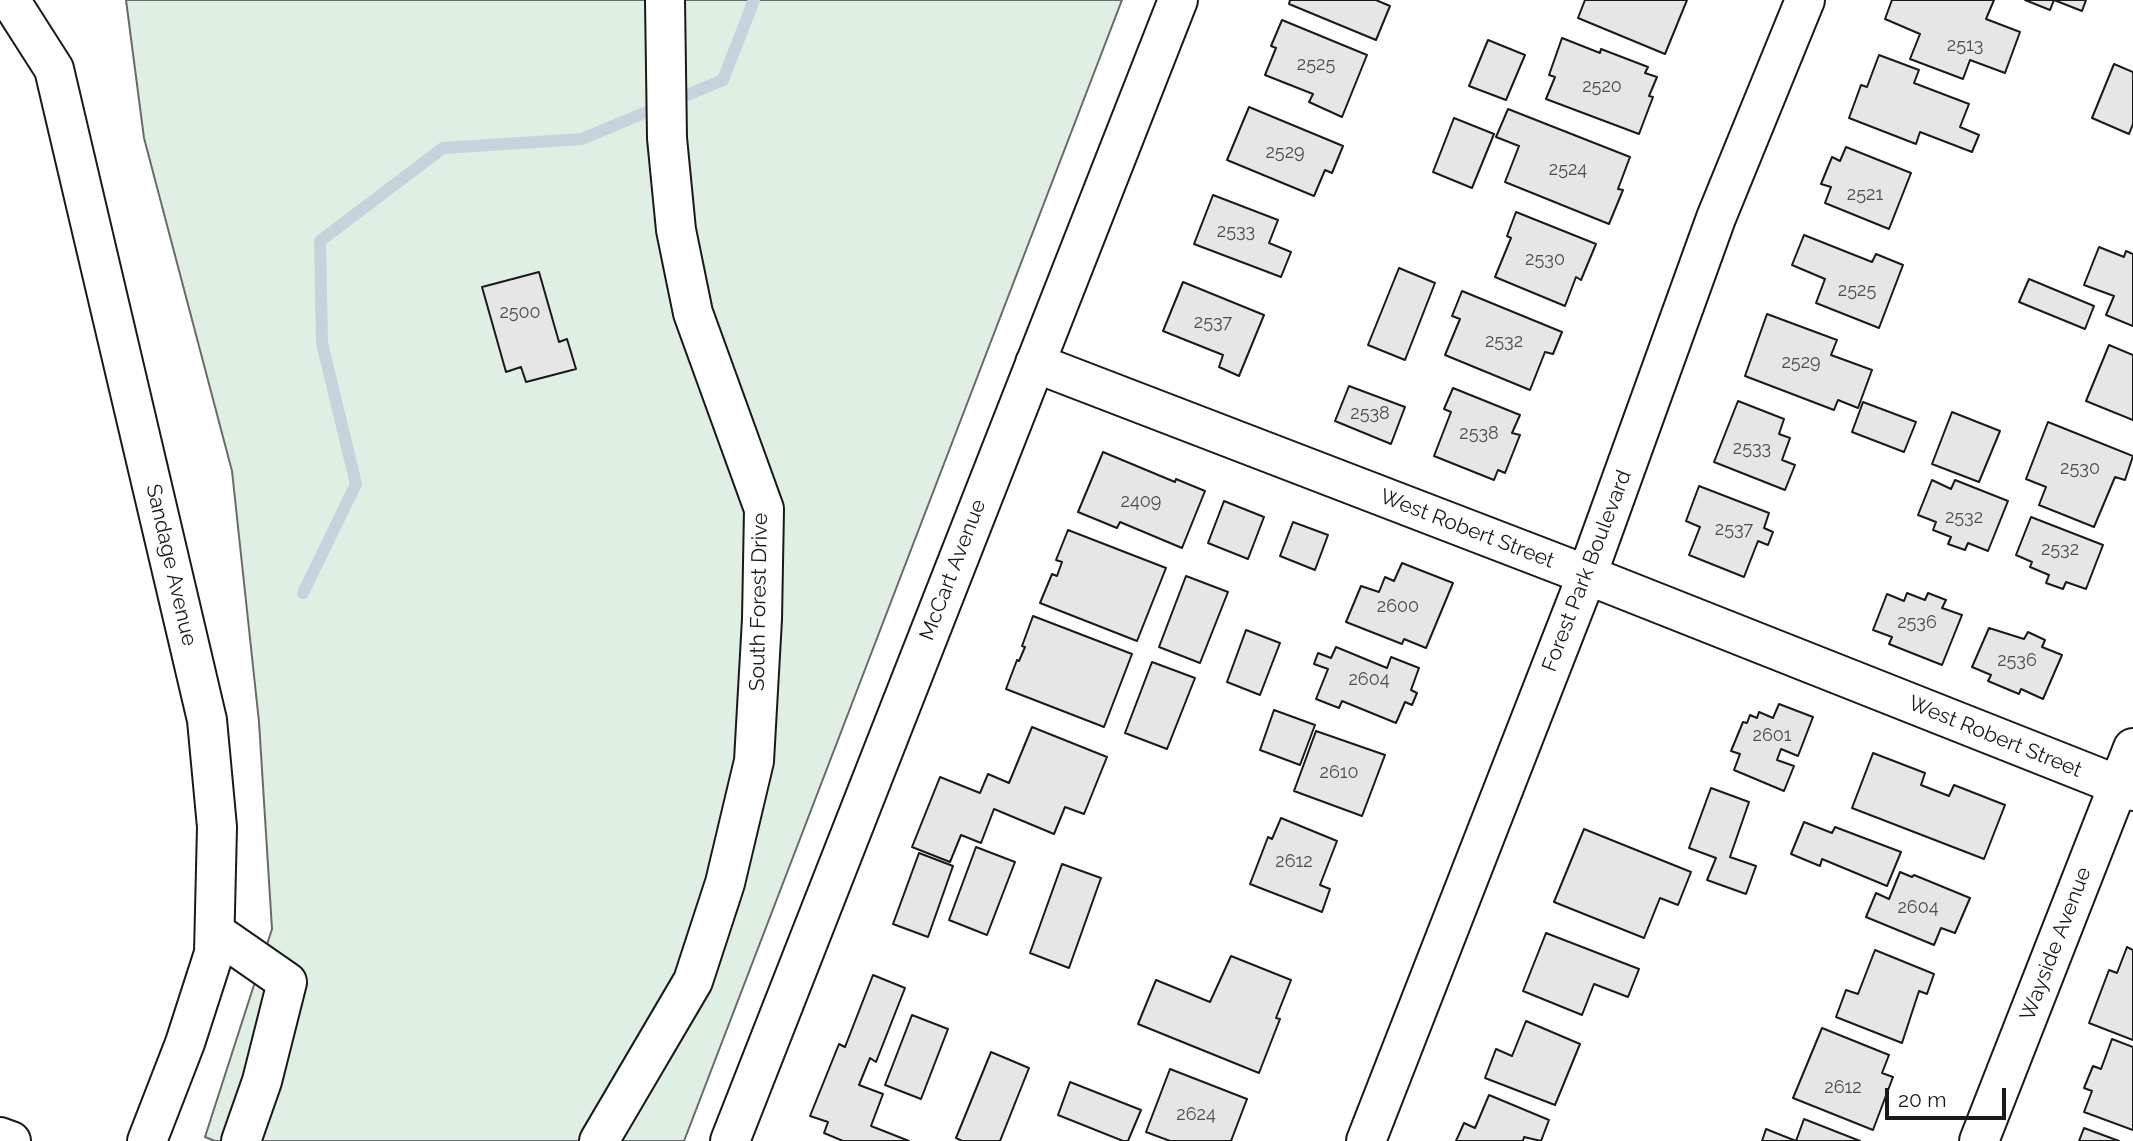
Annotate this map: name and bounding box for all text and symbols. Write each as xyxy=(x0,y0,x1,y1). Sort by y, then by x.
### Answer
house number: 2513 xyxy=(1947,35,1983,57)
house number: 2525 xyxy=(1297,54,1335,76)
house number: 2520 xyxy=(1582,76,1622,98)
house number: 2529 xyxy=(1265,142,1305,164)
house number: 2524 xyxy=(1549,159,1587,181)
house number: 2521 xyxy=(1847,184,1883,206)
house number: 2533 xyxy=(1217,221,1255,243)
house number: 2530 xyxy=(1525,249,1565,271)
house number: 2525 xyxy=(1838,280,1876,302)
house number: 2500 xyxy=(499,302,541,324)
house number: 2537 xyxy=(1194,312,1232,334)
house number: 2532 xyxy=(1485,331,1523,353)
house number: 2529 xyxy=(1781,352,1821,374)
house number: 2538 xyxy=(1350,403,1390,425)
house number: 2538 xyxy=(1459,423,1499,445)
house number: 2533 xyxy=(1733,438,1771,460)
house number: 2530 xyxy=(2060,458,2100,480)
street label: Forest Park Boulevard xyxy=(1537,467,1637,675)
street label: Sandage Avenue xyxy=(140,482,202,648)
street label: West Robert Street xyxy=(1376,484,1558,574)
house number: 2409 xyxy=(1121,491,1161,513)
street label: McCart Avenue xyxy=(915,496,991,644)
house number: 2532 xyxy=(1945,507,1983,529)
street label: South Forest Drive xyxy=(745,513,773,691)
house number: 2537 xyxy=(1715,519,1753,541)
house number: 2532 xyxy=(2041,539,2079,561)
house number: 2600 xyxy=(1377,596,1419,618)
house number: 2536 xyxy=(1897,612,1937,634)
house number: 2536 xyxy=(1997,650,2037,672)
house number: 2604 xyxy=(1348,669,1390,691)
street label: West Robert Street xyxy=(1905,691,2085,783)
house number: 2601 xyxy=(1753,725,1791,747)
house number: 2610 xyxy=(1320,762,1358,784)
house number: 2612 xyxy=(1275,851,1313,873)
street label: Wayside Avenue xyxy=(2015,864,2097,1024)
house number: 2604 xyxy=(1897,897,1939,919)
scale bar xyxy=(1888,1074,2009,1118)
house number: 2612 xyxy=(1824,1077,1862,1099)
text: 20 m xyxy=(1898,1087,1946,1112)
house number: 2624 xyxy=(1176,1104,1216,1126)

